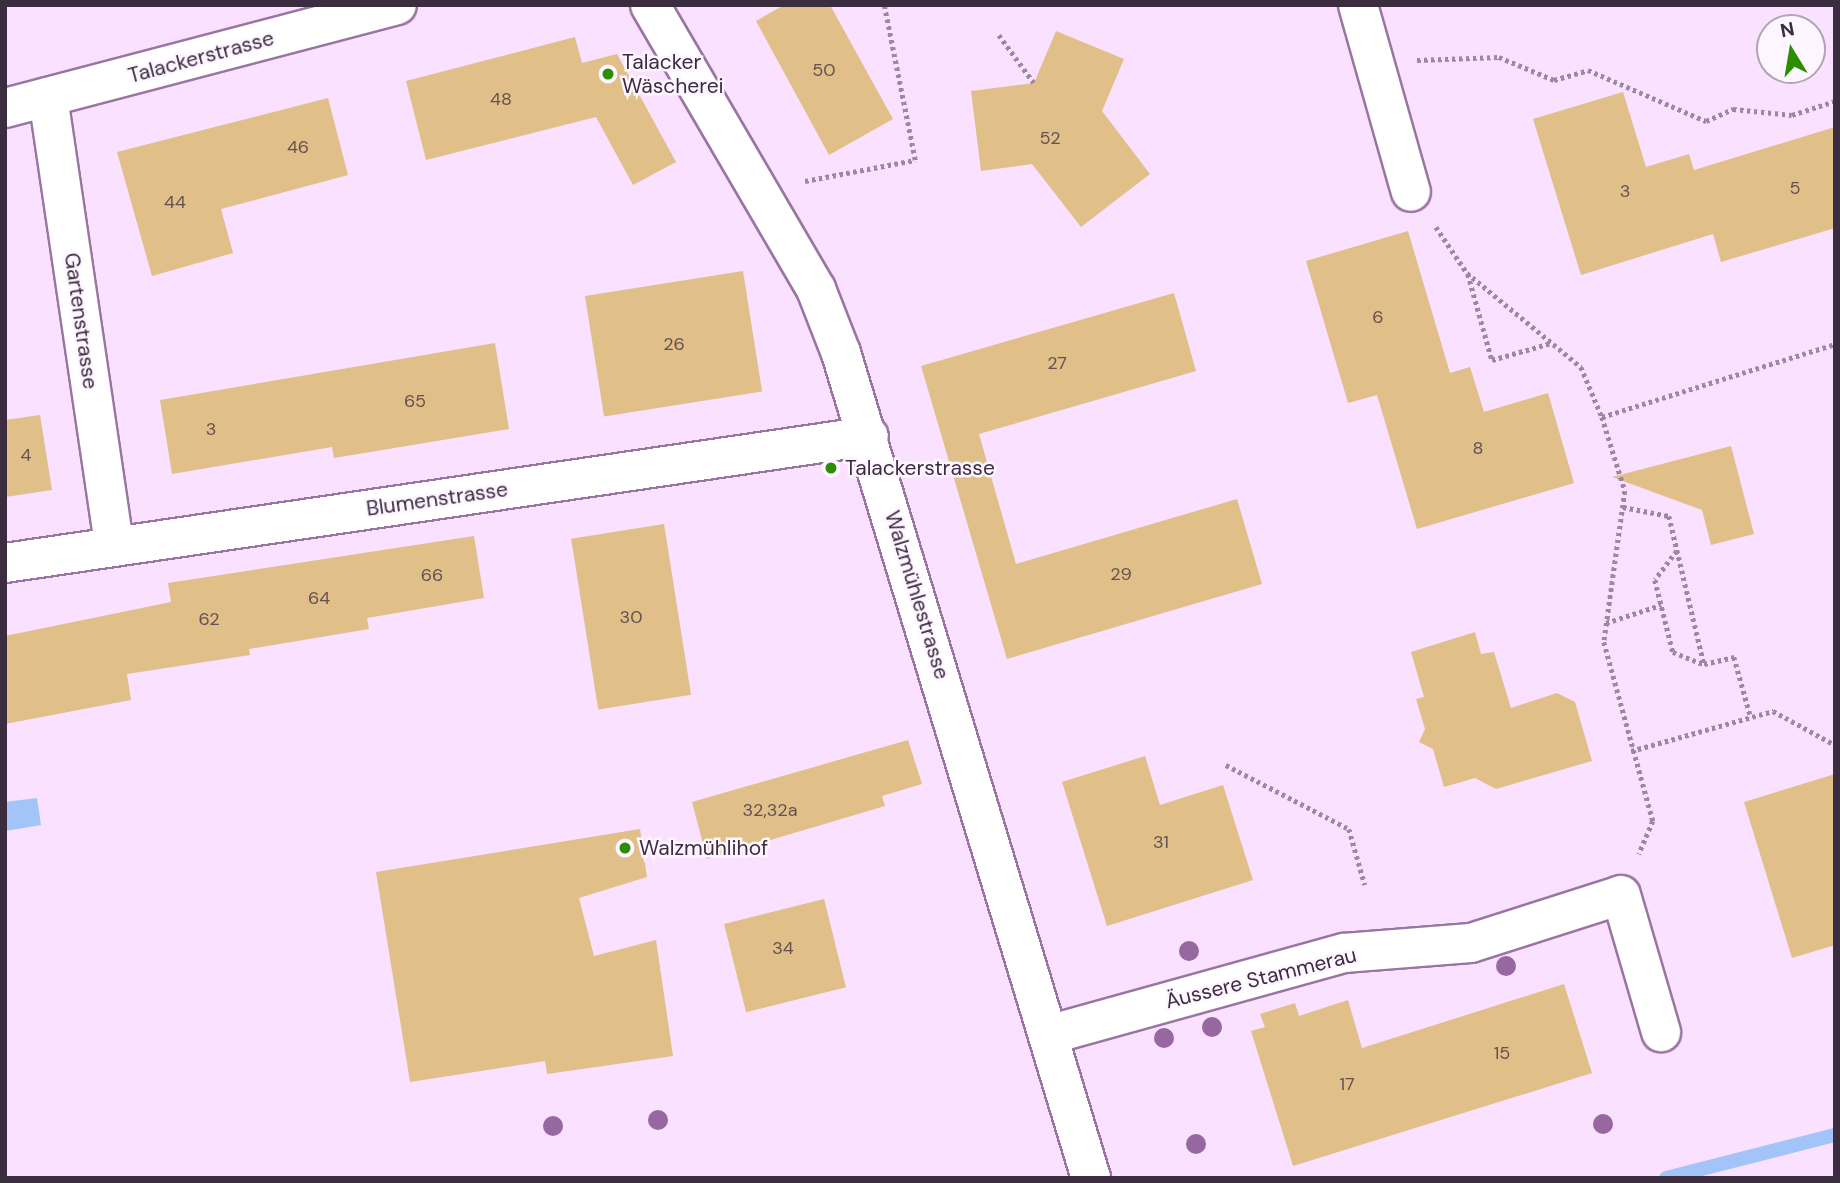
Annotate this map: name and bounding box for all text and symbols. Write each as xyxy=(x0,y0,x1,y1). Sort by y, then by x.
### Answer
north arrow xyxy=(1756,14,1826,84)
text: N xyxy=(1778,16,1796,43)
street label: Talackerstrasse xyxy=(125,25,277,89)
place label: Talacker Wäscherei xyxy=(622,49,724,99)
house number: 50 xyxy=(812,59,836,81)
marker: Talacker Wäscherei xyxy=(600,66,616,82)
house number: 48 xyxy=(490,88,512,110)
house number: 52 xyxy=(1039,127,1061,149)
house number: 46 xyxy=(287,136,309,158)
house number: 5 xyxy=(1790,177,1800,199)
house number: 3 xyxy=(1620,180,1630,202)
house number: 44 xyxy=(164,191,186,213)
street label: Gartenstrasse xyxy=(59,251,103,391)
house number: 6 xyxy=(1372,306,1384,328)
house number: 26 xyxy=(663,333,685,355)
house number: 27 xyxy=(1047,352,1067,374)
house number: 65 xyxy=(404,390,426,412)
house number: 3 xyxy=(206,418,216,440)
house number: 8 xyxy=(1473,437,1483,459)
house number: 4 xyxy=(21,444,31,466)
place label: Talackerstrasse xyxy=(845,455,995,481)
marker: Talackerstrasse xyxy=(823,460,839,476)
street label: Blumenstrasse xyxy=(365,477,509,521)
street label: Walzmühlestrasse xyxy=(879,508,955,682)
house number: 29 xyxy=(1110,563,1132,585)
house number: 66 xyxy=(421,564,443,586)
house number: 64 xyxy=(308,587,330,609)
house number: 30 xyxy=(620,606,642,628)
house number: 62 xyxy=(198,608,220,630)
house number: 32,32a xyxy=(742,799,798,821)
house number: 31 xyxy=(1153,831,1169,853)
place label: Walzmühlihof xyxy=(639,835,768,861)
marker: Walzmühlihof xyxy=(617,840,633,856)
house number: 34 xyxy=(772,937,794,959)
street label: Äussere Stammerau xyxy=(1163,942,1359,1014)
house number: 15 xyxy=(1494,1042,1510,1064)
house number: 17 xyxy=(1339,1073,1355,1095)

